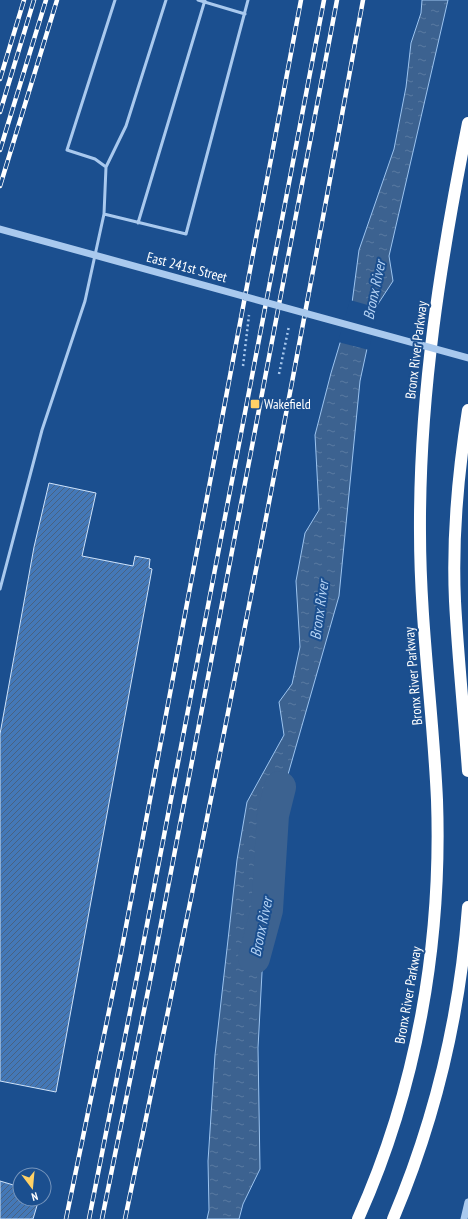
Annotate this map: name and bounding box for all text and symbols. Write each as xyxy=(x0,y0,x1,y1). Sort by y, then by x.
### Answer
street label: East 241st Street xyxy=(145,248,229,286)
water label: Bronx River xyxy=(358,257,390,321)
street label: Bronx River Parkway xyxy=(401,299,431,400)
place label: Wakefield xyxy=(264,395,311,413)
marker: Wakefield xyxy=(249,398,261,410)
water label: Bronx River xyxy=(305,577,333,641)
street label: Bronx River Parkway xyxy=(400,625,426,726)
water label: Bronx River xyxy=(245,894,277,958)
street label: Bronx River Parkway xyxy=(391,944,426,1045)
north arrow xyxy=(12,1167,52,1207)
text: N xyxy=(30,1189,40,1204)

